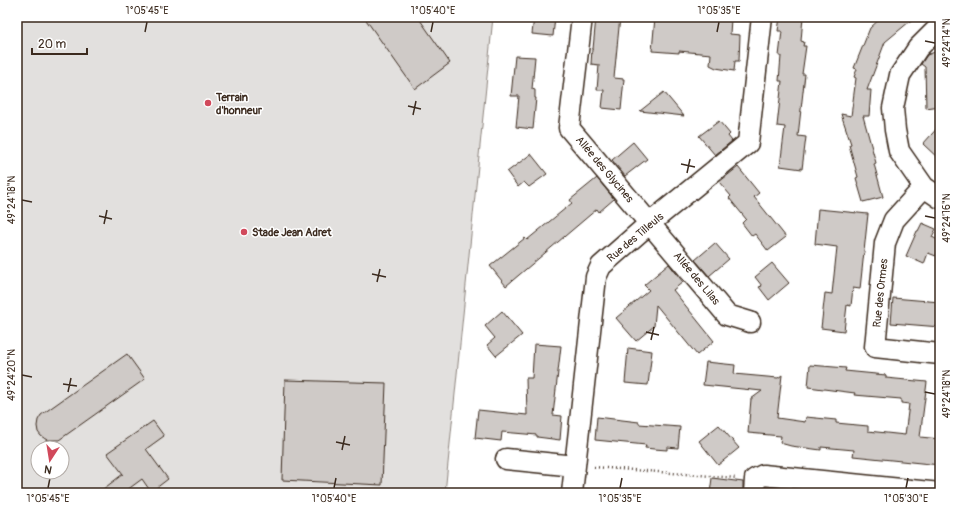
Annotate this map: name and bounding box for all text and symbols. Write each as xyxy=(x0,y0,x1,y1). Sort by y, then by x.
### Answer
text: 1°05'45"E xyxy=(126,5,169,17)
text: 1°05'40"E xyxy=(411,5,455,17)
text: 1°05'35"E xyxy=(698,5,740,17)
text: 49°24'14"N xyxy=(941,18,953,68)
scale bar xyxy=(32,30,87,56)
text: 20 m xyxy=(38,37,67,52)
place label: Terrain d'honneur xyxy=(215,91,263,117)
marker: Terrain d'honneur xyxy=(203,98,213,108)
street label: Allée des Glycines xyxy=(573,133,636,205)
text: 49°24'18"N xyxy=(6,176,18,224)
text: 49°24'16"N xyxy=(941,193,953,243)
street label: Rue des Tilleuls xyxy=(604,210,666,265)
place label: Stade Jean Adret xyxy=(252,226,332,239)
marker: Stade Jean Adret xyxy=(239,227,249,237)
street label: Allée des Lilas xyxy=(671,249,723,307)
street label: Rue des Ormes xyxy=(870,258,891,328)
text: 49°24'20"N xyxy=(6,349,18,401)
text: 49°24'18"N xyxy=(941,370,953,418)
north arrow xyxy=(30,440,70,480)
text: N xyxy=(42,462,53,476)
text: 1°05'45"E xyxy=(27,493,70,505)
text: 1°05'40"E xyxy=(312,493,356,505)
text: 1°05'35"E xyxy=(599,493,641,505)
text: 1°05'30"E xyxy=(884,493,928,505)

